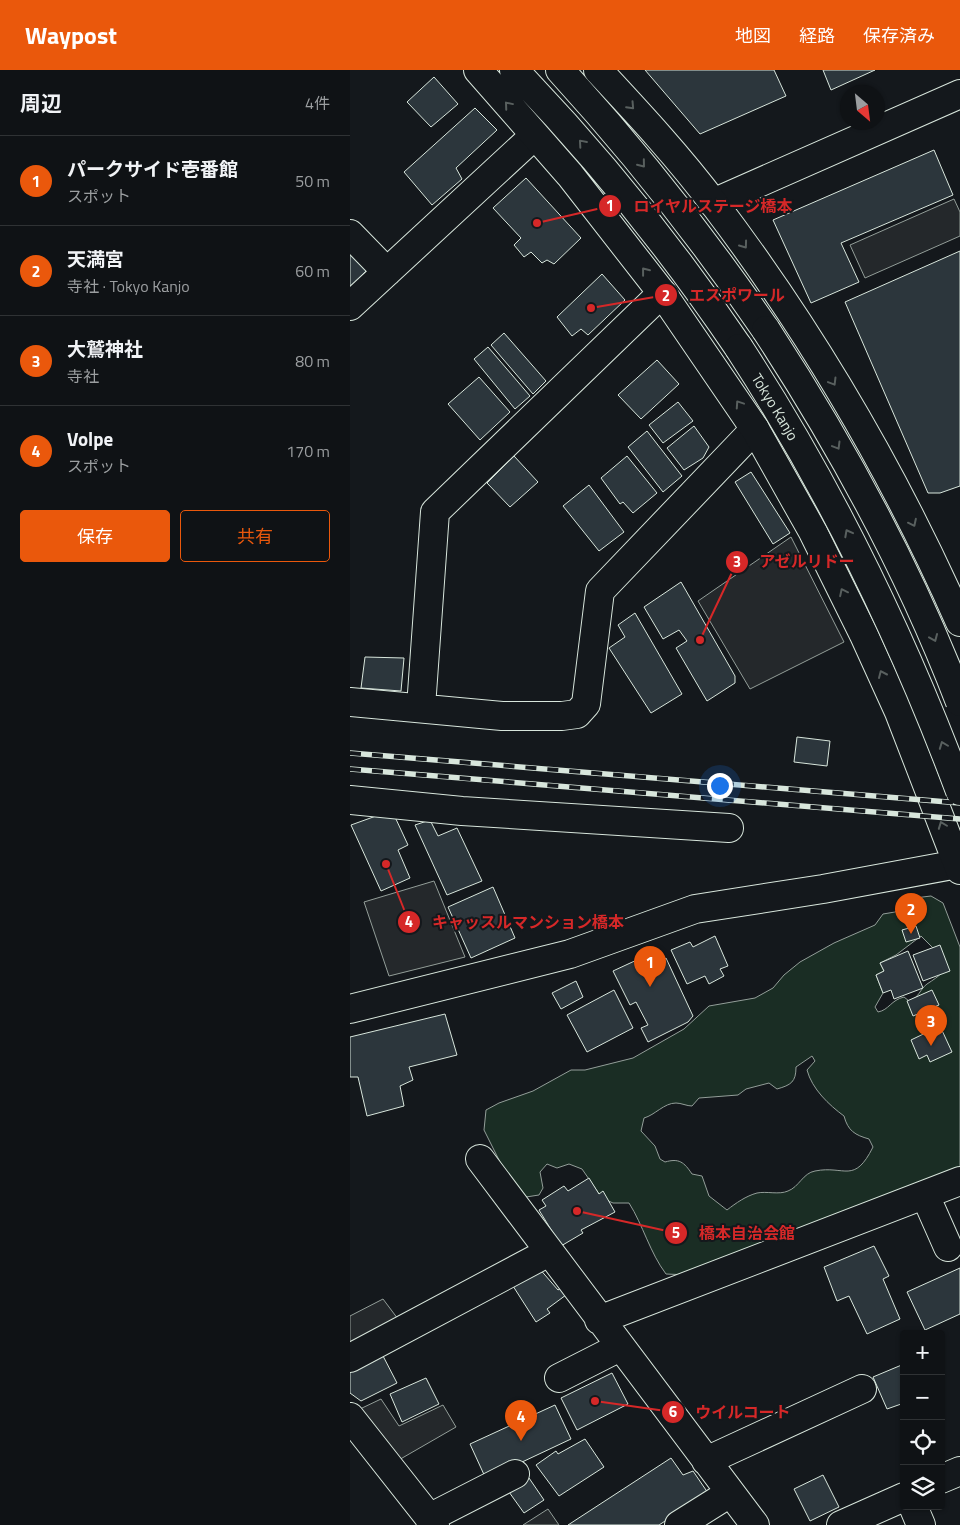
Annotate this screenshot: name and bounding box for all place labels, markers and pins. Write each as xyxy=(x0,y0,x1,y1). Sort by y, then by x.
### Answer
callout: ロイヤルステージ橋本 xyxy=(598,191,803,222)
callout: エスポワール xyxy=(654,280,795,311)
callout: アゼルリドー xyxy=(724,546,865,577)
pin: 2 xyxy=(895,893,927,934)
callout: キャッスルマンション橋本 xyxy=(397,907,634,938)
pin: 1 xyxy=(634,946,666,987)
pin: 3 xyxy=(915,1005,947,1046)
callout: 橋本自治会館 xyxy=(664,1218,805,1249)
callout: ウイルコート xyxy=(660,1396,801,1427)
pin: 4 xyxy=(505,1400,537,1441)

